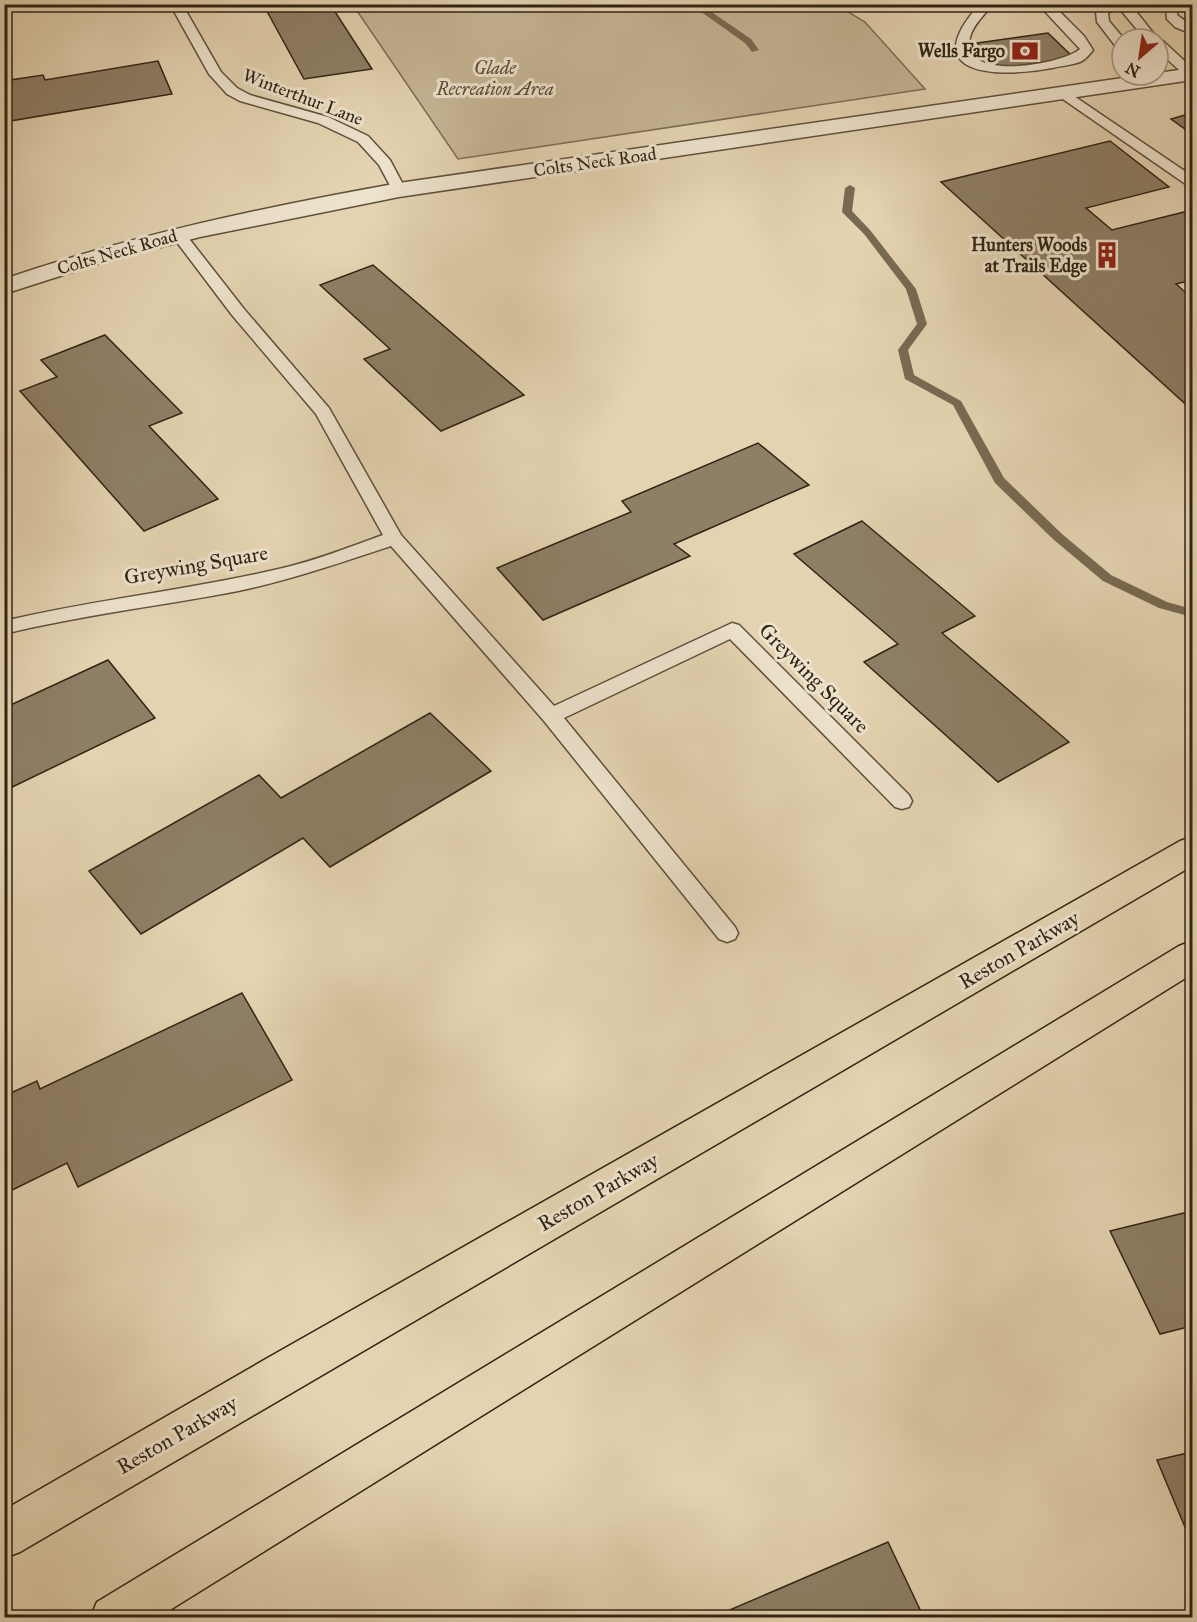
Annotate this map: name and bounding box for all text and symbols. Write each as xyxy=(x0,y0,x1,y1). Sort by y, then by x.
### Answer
north arrow xyxy=(1110,27,1170,87)
bank icon: Wells Fargo xyxy=(1010,36,1040,66)
place label: Wells Fargo xyxy=(918,40,1005,63)
park label: Glade Recreation Area xyxy=(435,57,554,100)
text: N xyxy=(1122,58,1144,81)
street label: Winterthur Lane xyxy=(240,64,366,130)
street label: Colts Neck Road xyxy=(532,143,658,181)
street label: Colts Neck Road xyxy=(55,224,179,280)
place label: Hunters Woods at Trails Edge xyxy=(971,234,1087,278)
building icon: Hunters Woods at Trails Edge xyxy=(1092,240,1122,270)
street label: Greywing Square xyxy=(122,540,270,590)
street label: Greywing Square xyxy=(753,617,875,739)
street label: Reston Parkway xyxy=(954,904,1085,995)
street label: Reston Parkway xyxy=(533,1146,664,1237)
street label: Reston Parkway xyxy=(112,1389,243,1480)

